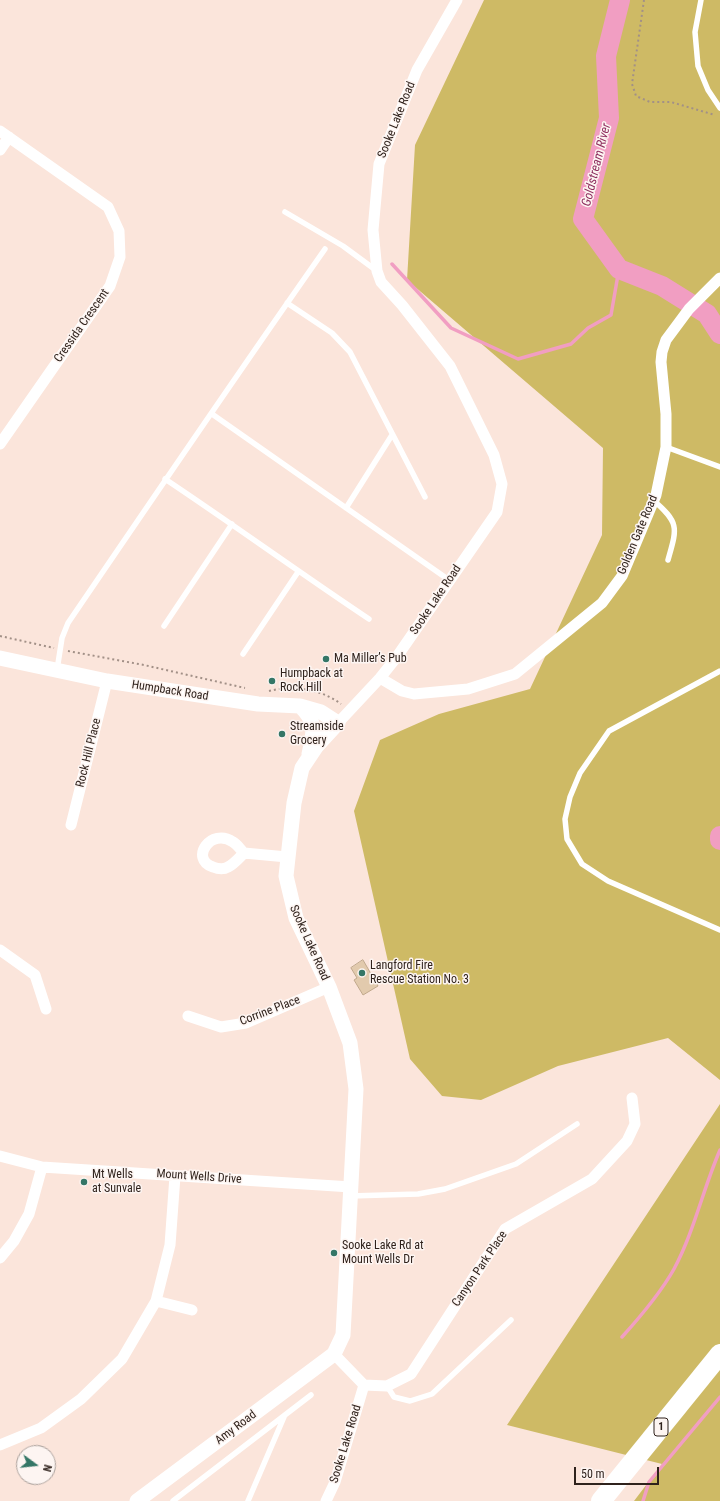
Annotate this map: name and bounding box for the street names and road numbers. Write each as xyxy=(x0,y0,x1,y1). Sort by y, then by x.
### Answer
street label: Sooke Lake Road xyxy=(375,80,419,160)
street label: Cressida Crescent xyxy=(51,287,113,365)
street label: Golden Gate Road xyxy=(615,493,661,577)
street label: Sooke Lake Road xyxy=(407,562,465,638)
street label: Humpback Road xyxy=(131,678,209,704)
street label: Rock Hill Place xyxy=(73,717,105,789)
street label: Sooke Lake Road xyxy=(286,903,332,983)
street label: Corrine Place xyxy=(238,993,302,1029)
street label: Mount Wells Drive xyxy=(156,1167,242,1187)
street label: Canyon Park Place xyxy=(449,1228,511,1310)
street label: Sooke Lake Road xyxy=(327,1403,365,1485)
street label: Amy Road xyxy=(213,1408,259,1448)
road number: 1 xyxy=(654,1418,668,1436)

